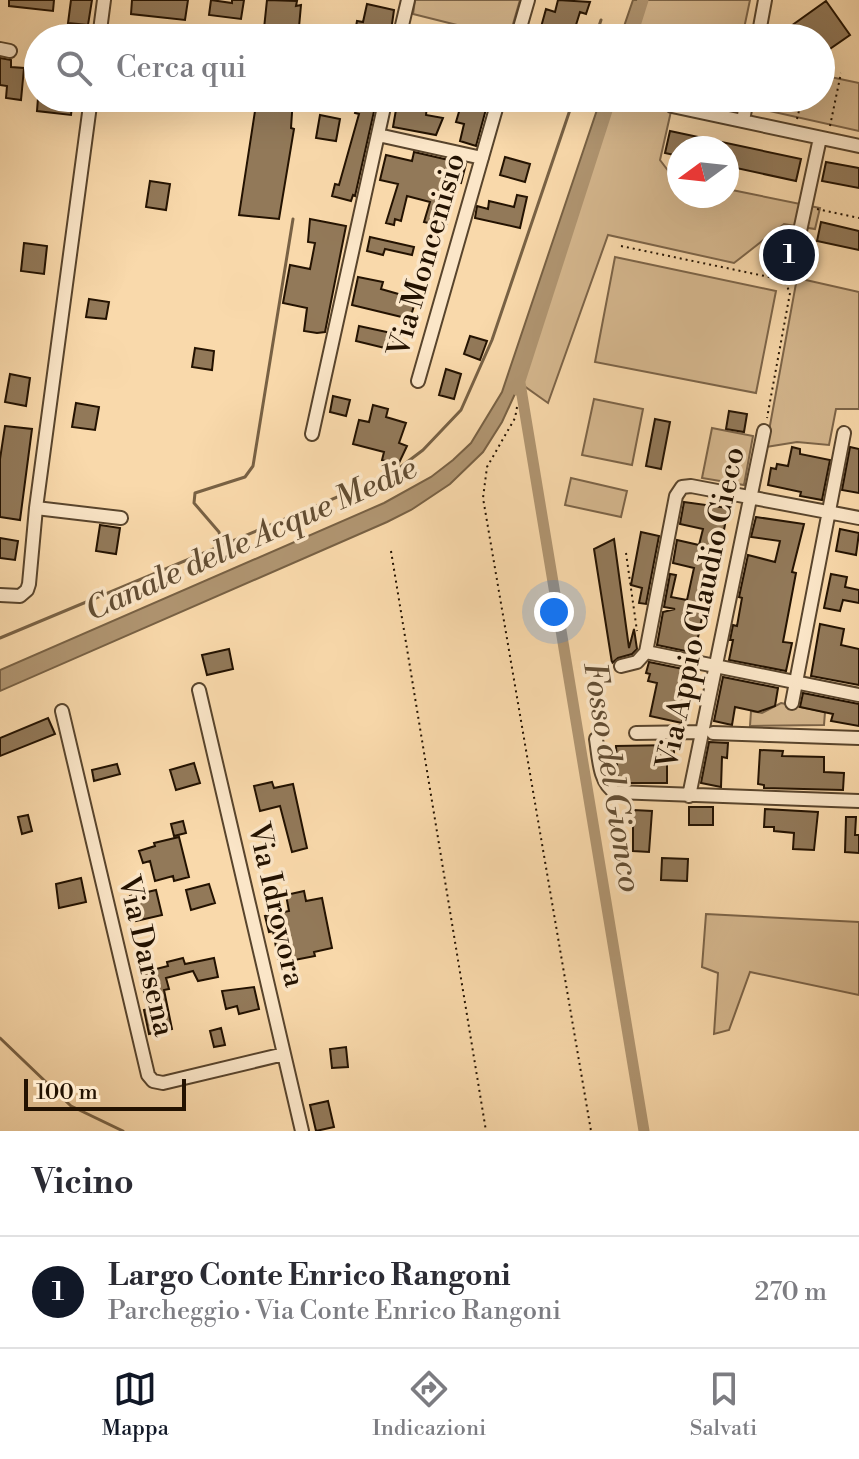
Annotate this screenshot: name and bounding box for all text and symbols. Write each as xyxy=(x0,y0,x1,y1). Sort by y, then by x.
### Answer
search box xyxy=(24,24,835,112)
icon: search xyxy=(52,46,96,90)
text: Cerca qui xyxy=(116,49,246,87)
north arrow xyxy=(667,136,739,208)
street label: Via Moncenisio xyxy=(379,149,474,362)
pin: 1 xyxy=(763,225,815,285)
street label: Via Appio Claudio Cieco xyxy=(648,443,754,774)
water label: Canale delle Acque Medie xyxy=(79,448,423,630)
your location xyxy=(534,592,574,632)
water label: Fosso del Gionco xyxy=(574,659,650,895)
street label: Via Idrovora xyxy=(238,818,314,992)
street label: Via Darsena xyxy=(109,871,183,1041)
scale bar xyxy=(24,1075,186,1111)
text: 100 m xyxy=(36,1079,98,1106)
text: Vicino xyxy=(32,1162,134,1204)
text: Largo Conte Enrico Rangoni xyxy=(108,1257,511,1295)
text: 1 xyxy=(52,1276,64,1308)
text: 270 m xyxy=(754,1276,827,1308)
text: Parcheggio · Via Conte Enrico Rangoni xyxy=(108,1295,561,1327)
tab: Mappa xyxy=(102,1367,169,1442)
tab: Indicazioni xyxy=(372,1367,486,1442)
tab: Salvati xyxy=(690,1367,757,1442)

